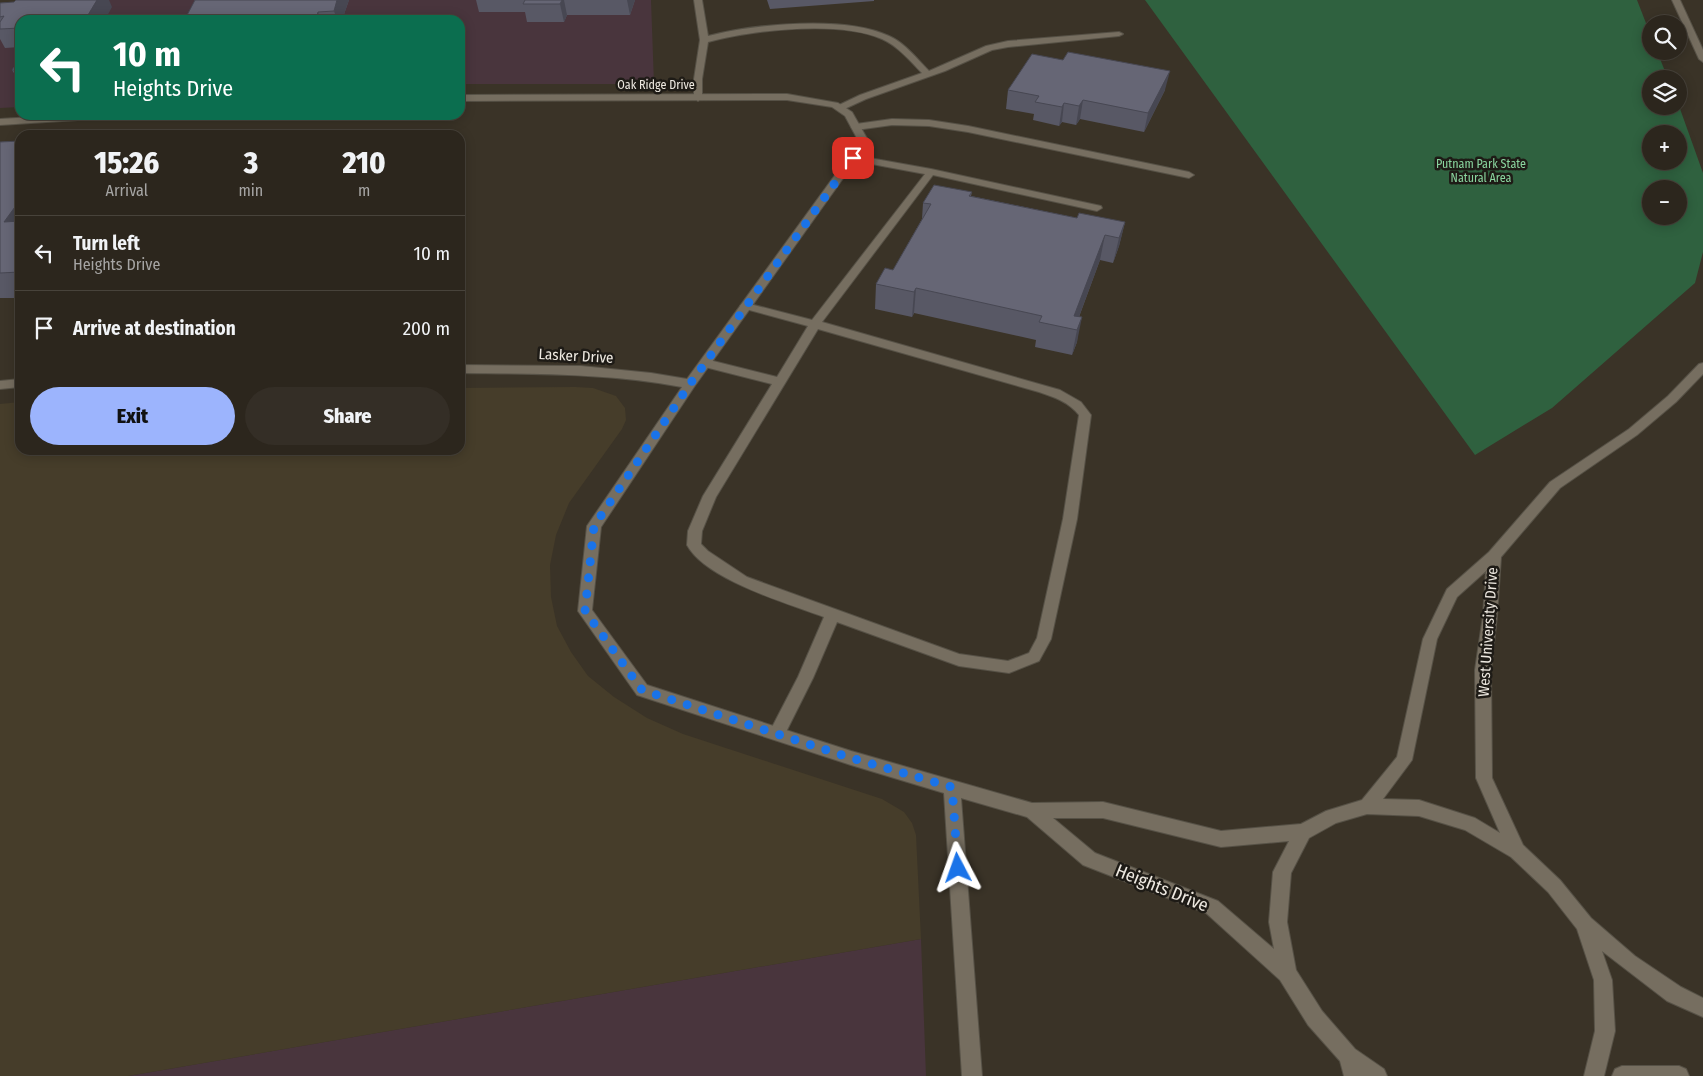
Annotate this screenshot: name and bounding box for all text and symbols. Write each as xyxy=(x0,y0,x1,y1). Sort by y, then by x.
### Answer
map controls xyxy=(1642,15,1687,225)
button: search xyxy=(1642,15,1687,60)
text: 10 m xyxy=(113,33,181,75)
icon: left xyxy=(30,35,95,100)
button: layers xyxy=(1642,70,1687,115)
text: Heights Drive xyxy=(113,75,233,102)
street label: Oak Ridge Drive xyxy=(617,78,695,92)
button: + xyxy=(1642,125,1687,170)
pin xyxy=(832,137,874,179)
icon: arrive xyxy=(839,144,867,172)
text: 15:26 xyxy=(94,145,159,181)
text: 3 xyxy=(244,145,258,181)
text: 210 xyxy=(343,145,386,181)
park label: Putnam Park State Natural Area xyxy=(1436,157,1526,185)
button: − xyxy=(1642,180,1687,225)
text: Arrival xyxy=(106,181,148,200)
text: min xyxy=(238,181,263,200)
text: m xyxy=(358,181,370,200)
text: Turn left xyxy=(73,232,140,255)
icon: left xyxy=(30,239,58,267)
text: 10 m xyxy=(414,242,450,265)
text: Heights Drive xyxy=(73,255,160,274)
icon: arrive xyxy=(30,314,58,342)
text: Arrive at destination xyxy=(73,317,236,340)
text: 200 m xyxy=(403,317,450,340)
street label: Lasker Drive xyxy=(538,345,614,367)
button: Exit xyxy=(30,387,235,445)
button: Share xyxy=(245,387,450,445)
street label: West University Drive xyxy=(1474,567,1502,697)
position arrow xyxy=(931,841,983,893)
street label: Heights Drive xyxy=(1112,859,1212,917)

